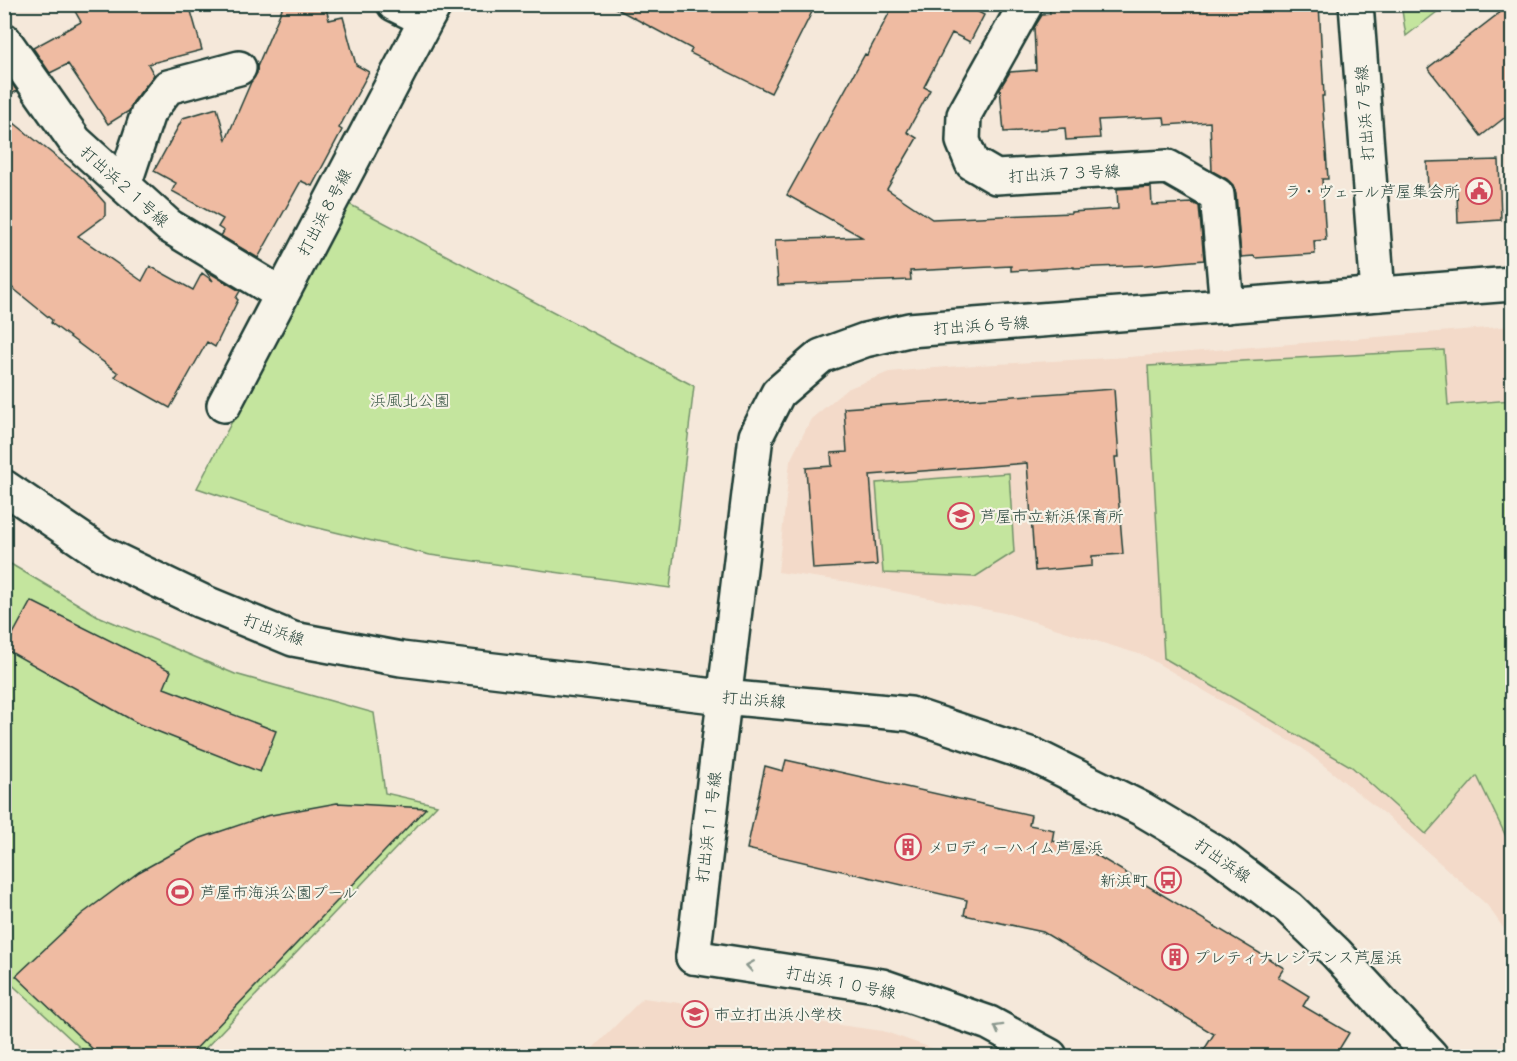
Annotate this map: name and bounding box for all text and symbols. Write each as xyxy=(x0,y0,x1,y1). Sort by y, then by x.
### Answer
street label: 打出浜７号線 xyxy=(1351,64,1378,162)
street label: 打出浜２１号線 xyxy=(76,141,173,232)
street label: 打出浜７３号線 xyxy=(1008,160,1121,187)
street label: 打出浜８号線 xyxy=(293,165,356,260)
public building icon: ラ・ヴェール芦屋集会所 xyxy=(1464,176,1494,206)
place label: ラ・ヴェール芦屋集会所 xyxy=(1285,181,1460,202)
street label: 打出浜６号線 xyxy=(932,312,1030,339)
park label: 浜風北公園 xyxy=(370,390,450,411)
school or university icon: 芦屋市立新浜保育所 xyxy=(946,501,976,531)
place label: 芦屋市立新浜保育所 xyxy=(980,506,1124,527)
street label: 打出浜線 xyxy=(240,609,307,650)
street label: 打出浜線 xyxy=(721,686,787,713)
street label: 打出浜１１号線 xyxy=(691,770,726,884)
building icon: メロディーハイム芦屋浜 xyxy=(893,832,923,862)
street label: 打出浜線 xyxy=(1190,833,1255,887)
place label: メロディーハイム芦屋浜 xyxy=(928,837,1103,858)
bus stop icon: 新浜町 xyxy=(1153,865,1183,895)
place label: 新浜町 xyxy=(1100,870,1148,891)
sports icon: 芦屋市海浜公園プール xyxy=(165,877,195,907)
place label: 芦屋市海浜公園プール xyxy=(200,882,358,903)
building icon: プレティナレジデンス芦屋浜 xyxy=(1160,942,1190,972)
place label: プレティナレジデンス芦屋浜 xyxy=(1194,947,1402,968)
one-way arrow xyxy=(745,960,754,972)
street label: 打出浜１０号線 xyxy=(784,961,898,1003)
school or university icon: 市立打出浜小学校 xyxy=(680,999,710,1029)
place label: 市立打出浜小学校 xyxy=(714,1004,842,1025)
one-way arrow xyxy=(994,1024,1005,1035)

